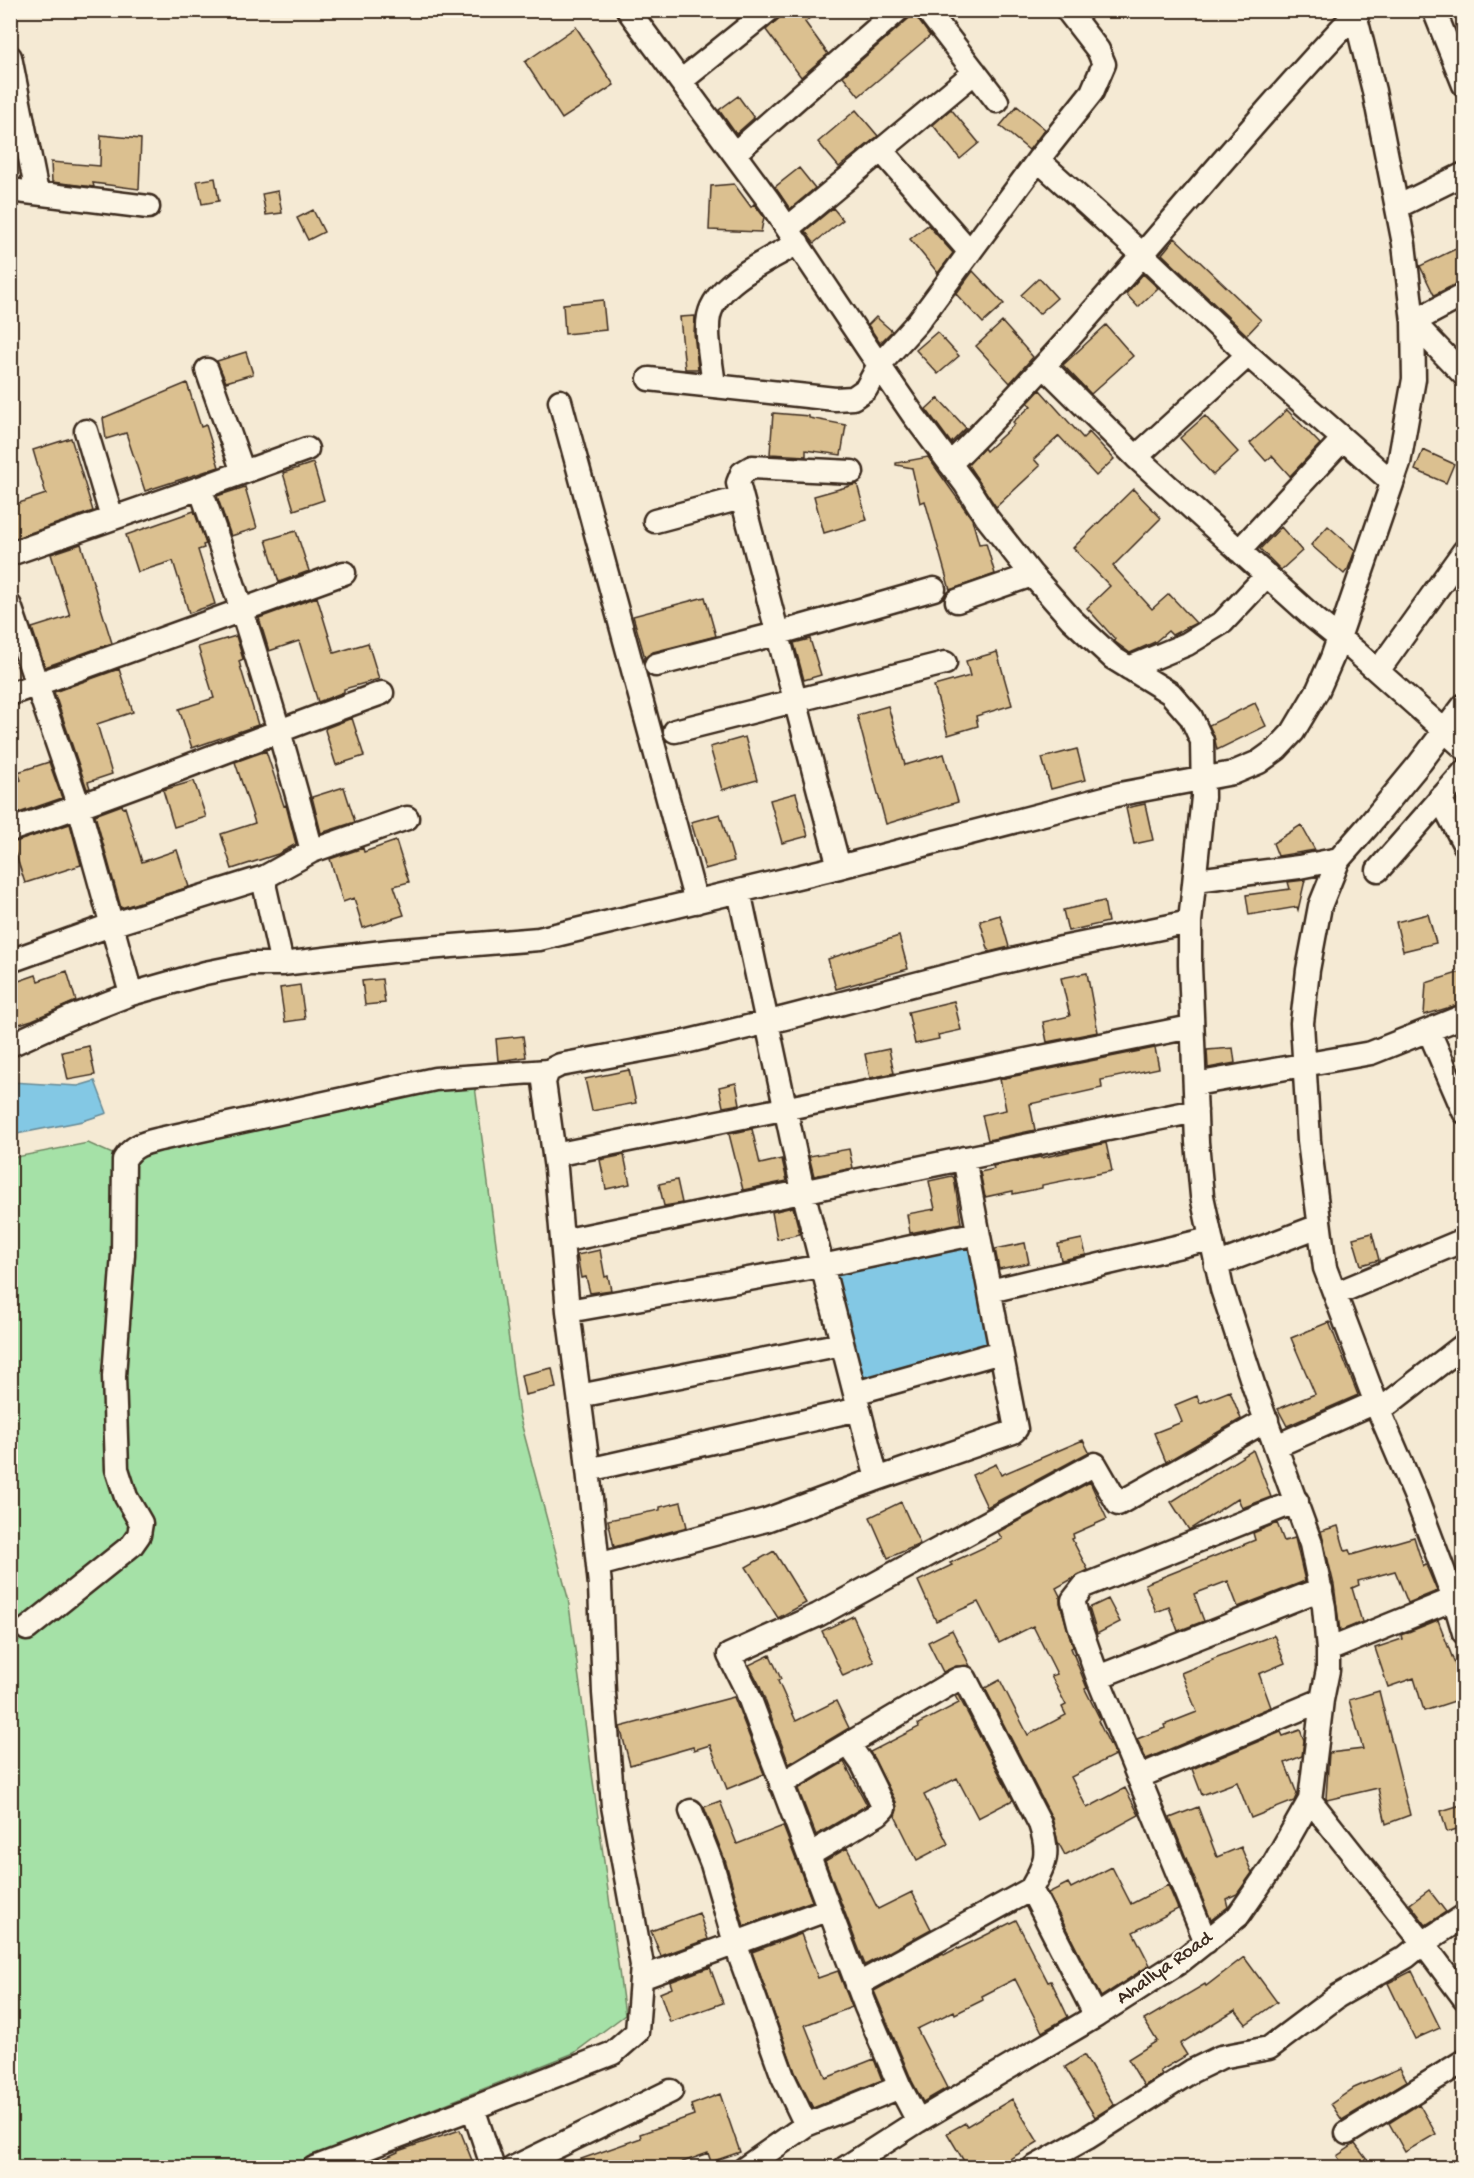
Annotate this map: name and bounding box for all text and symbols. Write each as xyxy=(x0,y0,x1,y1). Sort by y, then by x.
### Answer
street label: Ahallya Road xyxy=(1113,1926,1219,2010)

